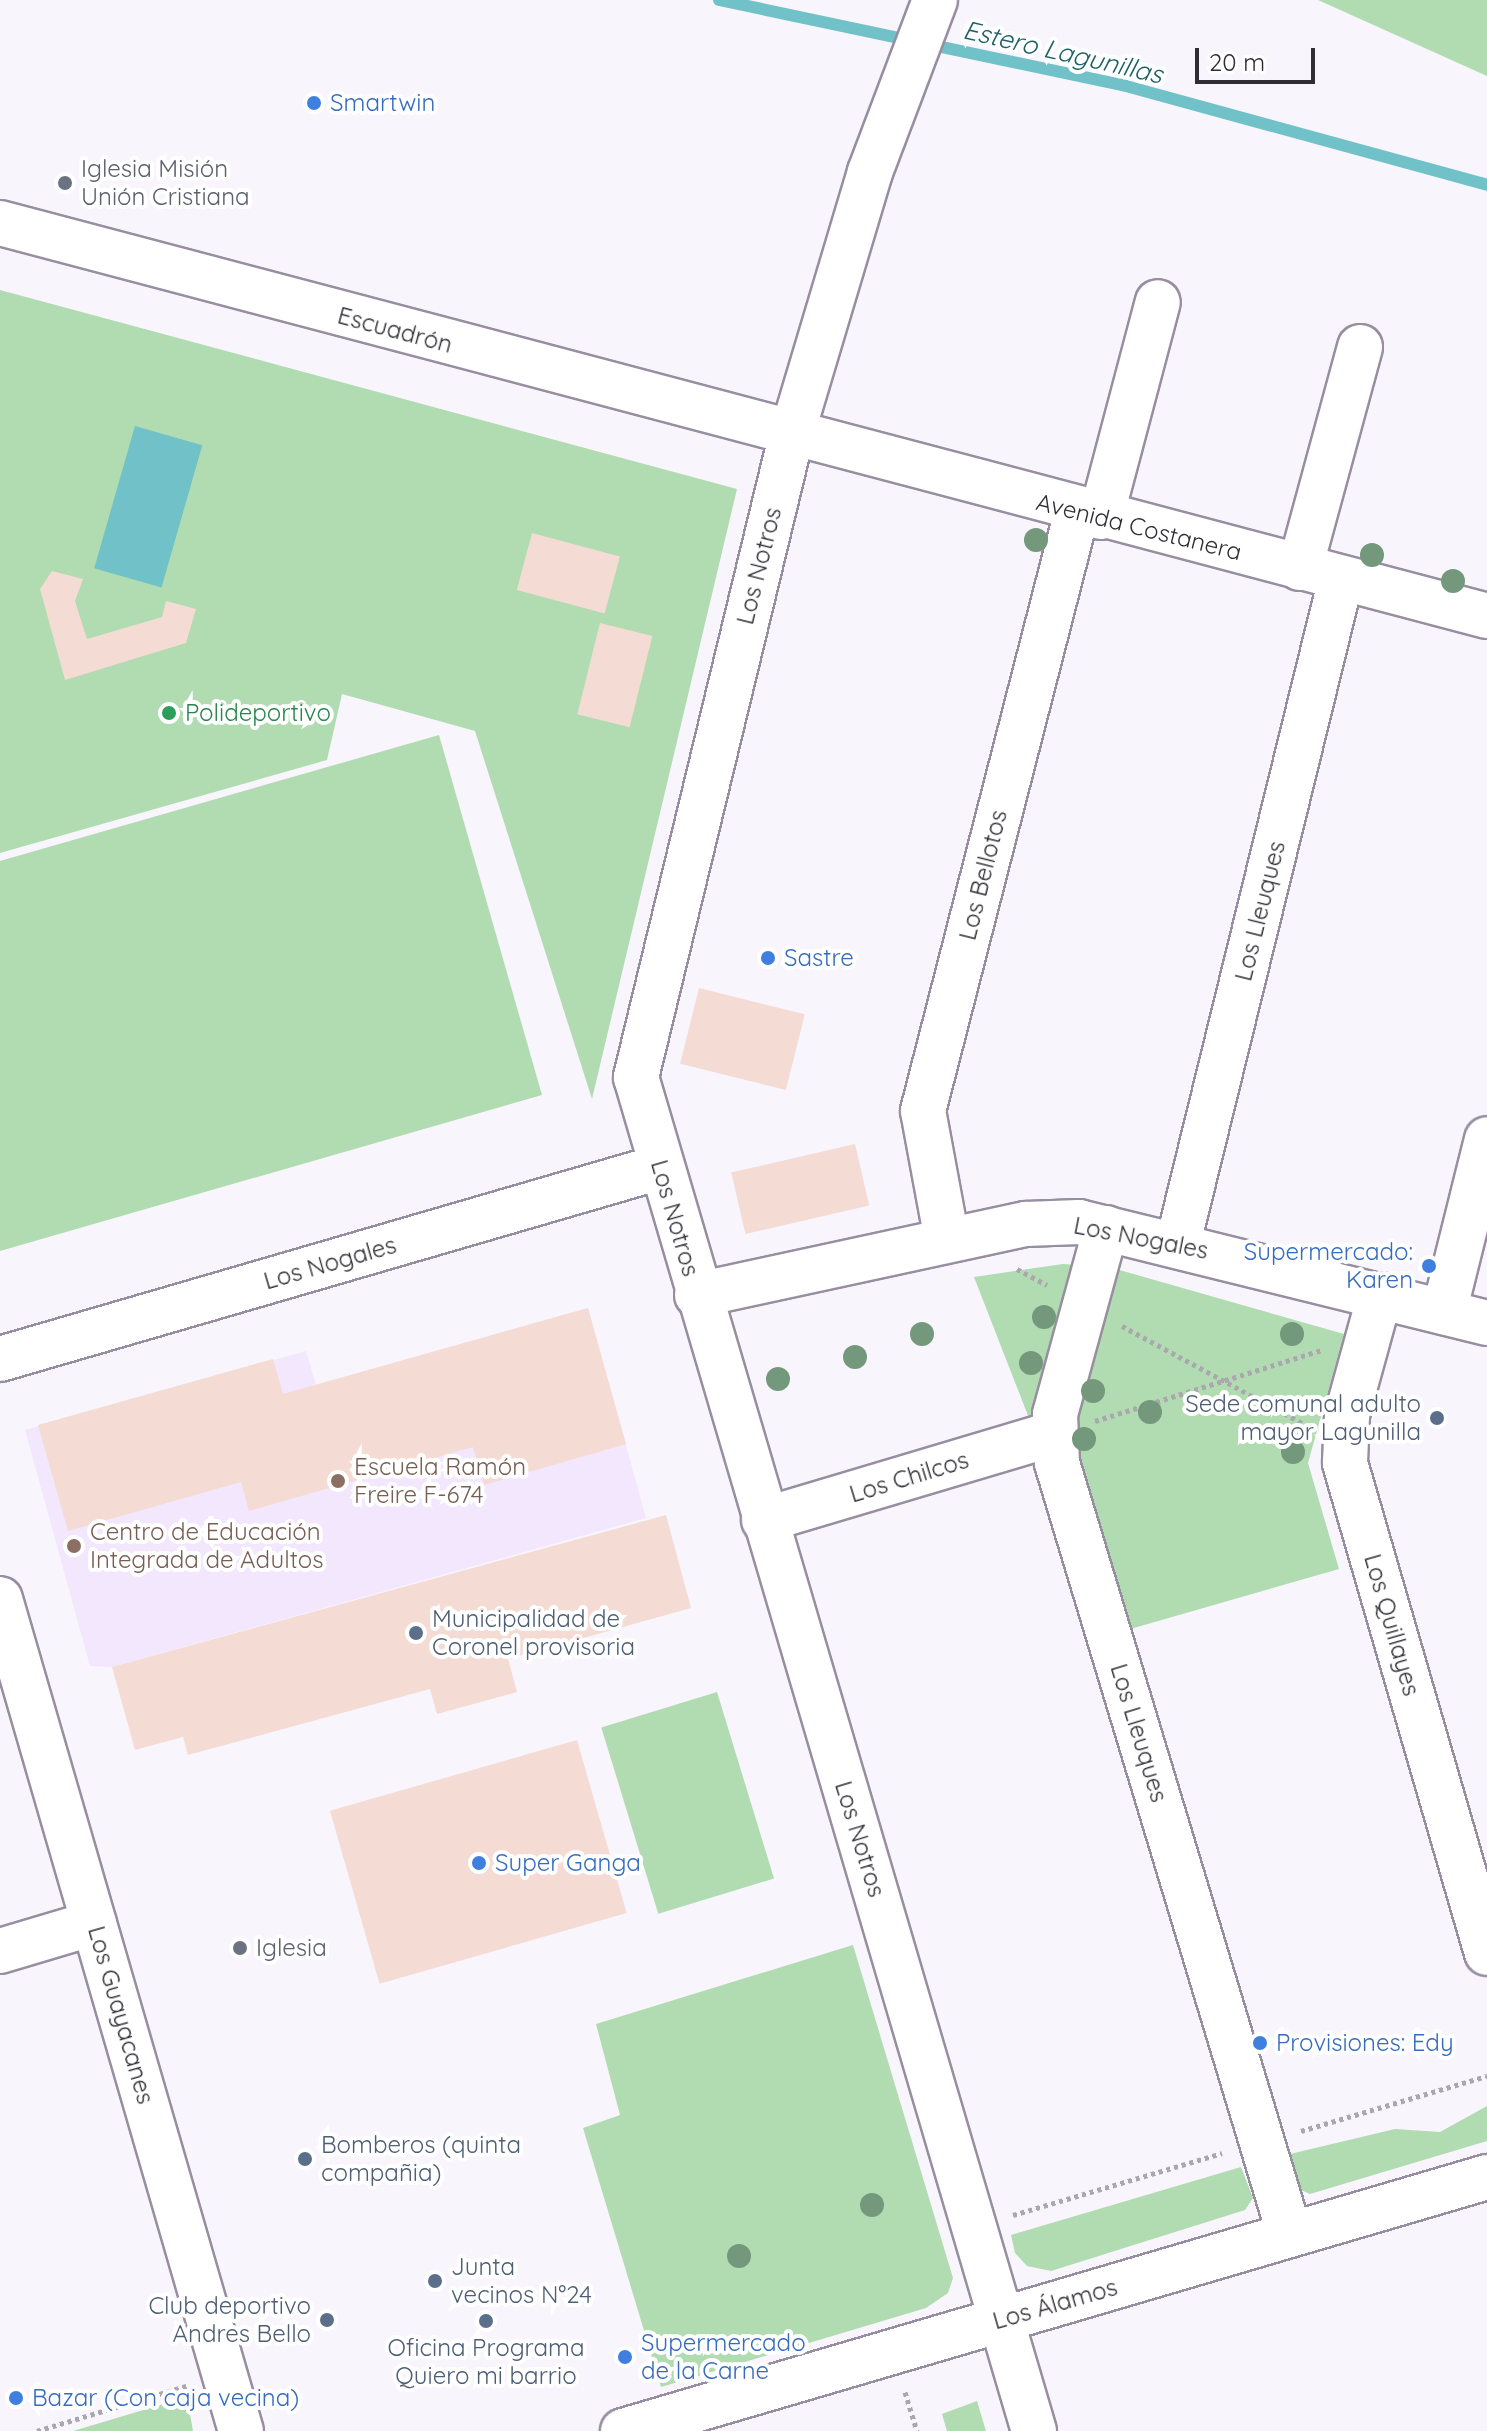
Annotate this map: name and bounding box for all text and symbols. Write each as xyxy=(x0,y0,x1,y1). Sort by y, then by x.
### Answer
water label: Estero Lagunillas xyxy=(960,14,1166,90)
scale bar xyxy=(1199,32,1319,82)
text: 20 m xyxy=(1209,47,1265,77)
place label: Smartwin xyxy=(330,89,435,117)
marker: Smartwin xyxy=(305,94,323,112)
place label: Iglesia Misión Unión Cristiana xyxy=(81,155,250,211)
marker: Iglesia Misión Unión Cristiana xyxy=(56,174,74,192)
street label: Escuadrón xyxy=(334,301,456,359)
street label: Avenida Costanera xyxy=(1033,488,1245,566)
street label: Los Notros xyxy=(731,504,787,628)
place label: Polideportivo xyxy=(185,699,331,727)
marker: Polideportivo xyxy=(160,704,178,722)
street label: Los Bellotos xyxy=(953,807,1013,943)
street label: Los Lleuques xyxy=(1229,838,1291,984)
place label: Sastre xyxy=(784,944,854,972)
marker: Sastre xyxy=(759,949,777,967)
street label: Los Notros xyxy=(645,1157,705,1279)
street label: Los Nogales xyxy=(1071,1211,1211,1265)
street label: Los Nogales xyxy=(260,1230,400,1296)
place label: Supermercado: Karen xyxy=(1244,1238,1413,1294)
marker: Supermercado: Karen xyxy=(1420,1257,1438,1275)
place label: Sede comunal adulto mayor Lagunilla xyxy=(1185,1390,1421,1446)
marker: Sede comunal adulto mayor Lagunilla xyxy=(1428,1409,1446,1427)
street label: Los Chilcos xyxy=(846,1445,972,1509)
place label: Escuela Ramón Freire F-674 xyxy=(354,1453,526,1509)
marker: Escuela Ramón Freire F-674 xyxy=(329,1472,347,1490)
place label: Centro de Educación Integrada de Adultos xyxy=(90,1518,323,1574)
marker: Centro de Educación Integrada de Adultos xyxy=(65,1537,83,1555)
street label: Los Quillayes xyxy=(1358,1551,1426,1699)
place label: Municipalidad de Coronel provisoria xyxy=(432,1605,635,1661)
marker: Municipalidad de Coronel provisoria xyxy=(407,1624,425,1642)
street label: Los Lleuques xyxy=(1104,1660,1174,1806)
street label: Los Notros xyxy=(829,1778,891,1900)
place label: Super Ganga xyxy=(495,1849,641,1877)
marker: Super Ganga xyxy=(470,1854,488,1872)
street label: Los Guayacanes xyxy=(82,1923,160,2107)
place label: Iglesia xyxy=(256,1934,327,1962)
marker: Iglesia xyxy=(231,1939,249,1957)
place label: Provisiones: Edy xyxy=(1276,2029,1454,2057)
marker: Provisiones: Edy xyxy=(1251,2034,1269,2052)
place label: Bomberos (quinta compañia) xyxy=(321,2131,521,2187)
marker: Bomberos (quinta compañia) xyxy=(296,2150,314,2168)
place label: Junta vecinos N°24 xyxy=(451,2253,592,2309)
marker: Junta vecinos N°24 xyxy=(426,2272,444,2290)
street label: Los Álamos xyxy=(989,2272,1121,2336)
place label: Club deportivo Andres Bello xyxy=(148,2292,311,2348)
marker: Club deportivo Andres Bello xyxy=(318,2311,336,2329)
marker: Oficina Programa Quiero mi barrio xyxy=(477,2312,495,2330)
place label: Supermercado de la Carne xyxy=(641,2329,806,2385)
place label: Oficina Programa Quiero mi barrio xyxy=(387,2334,585,2390)
marker: Supermercado de la Carne xyxy=(616,2348,634,2366)
place label: Bazar (Con caja vecina) xyxy=(32,2384,299,2412)
marker: Bazar (Con caja vecina) xyxy=(7,2389,25,2407)

